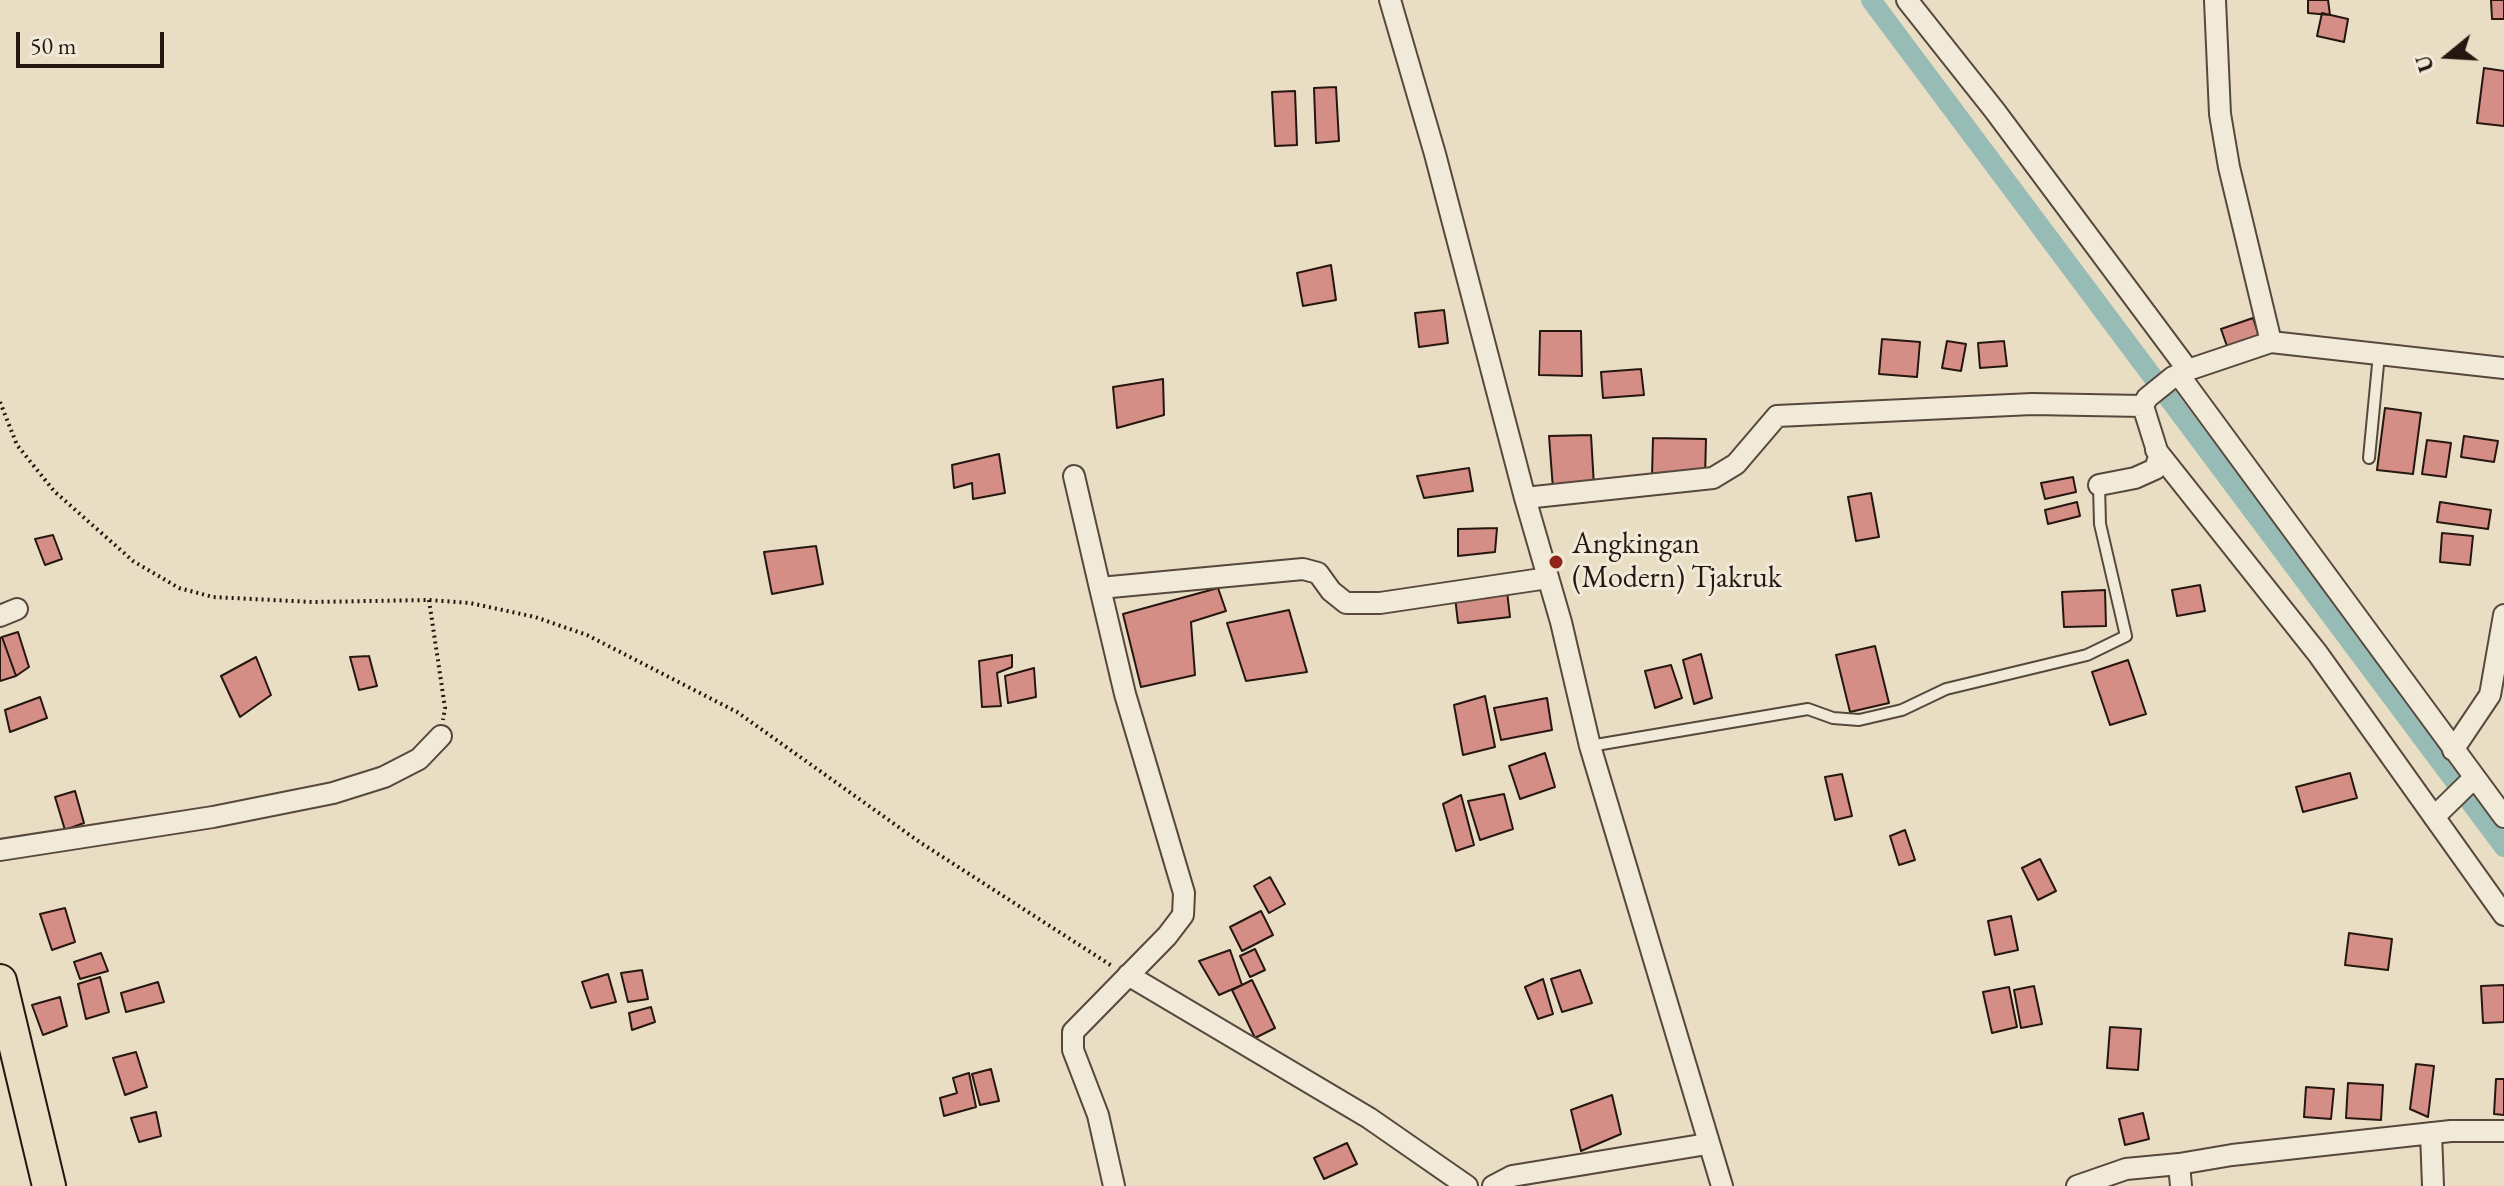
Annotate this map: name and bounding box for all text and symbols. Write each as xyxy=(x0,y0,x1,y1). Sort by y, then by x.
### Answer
scale bar xyxy=(20,16,168,66)
north arrow xyxy=(2408,16,2488,96)
text: 50 m xyxy=(30,30,77,61)
text: U xyxy=(2408,51,2441,76)
place label: Angkingan (Modern) Tjakruk xyxy=(1572,527,1782,598)
marker: Angkingan (Modern) Tjakruk xyxy=(1547,553,1565,571)

